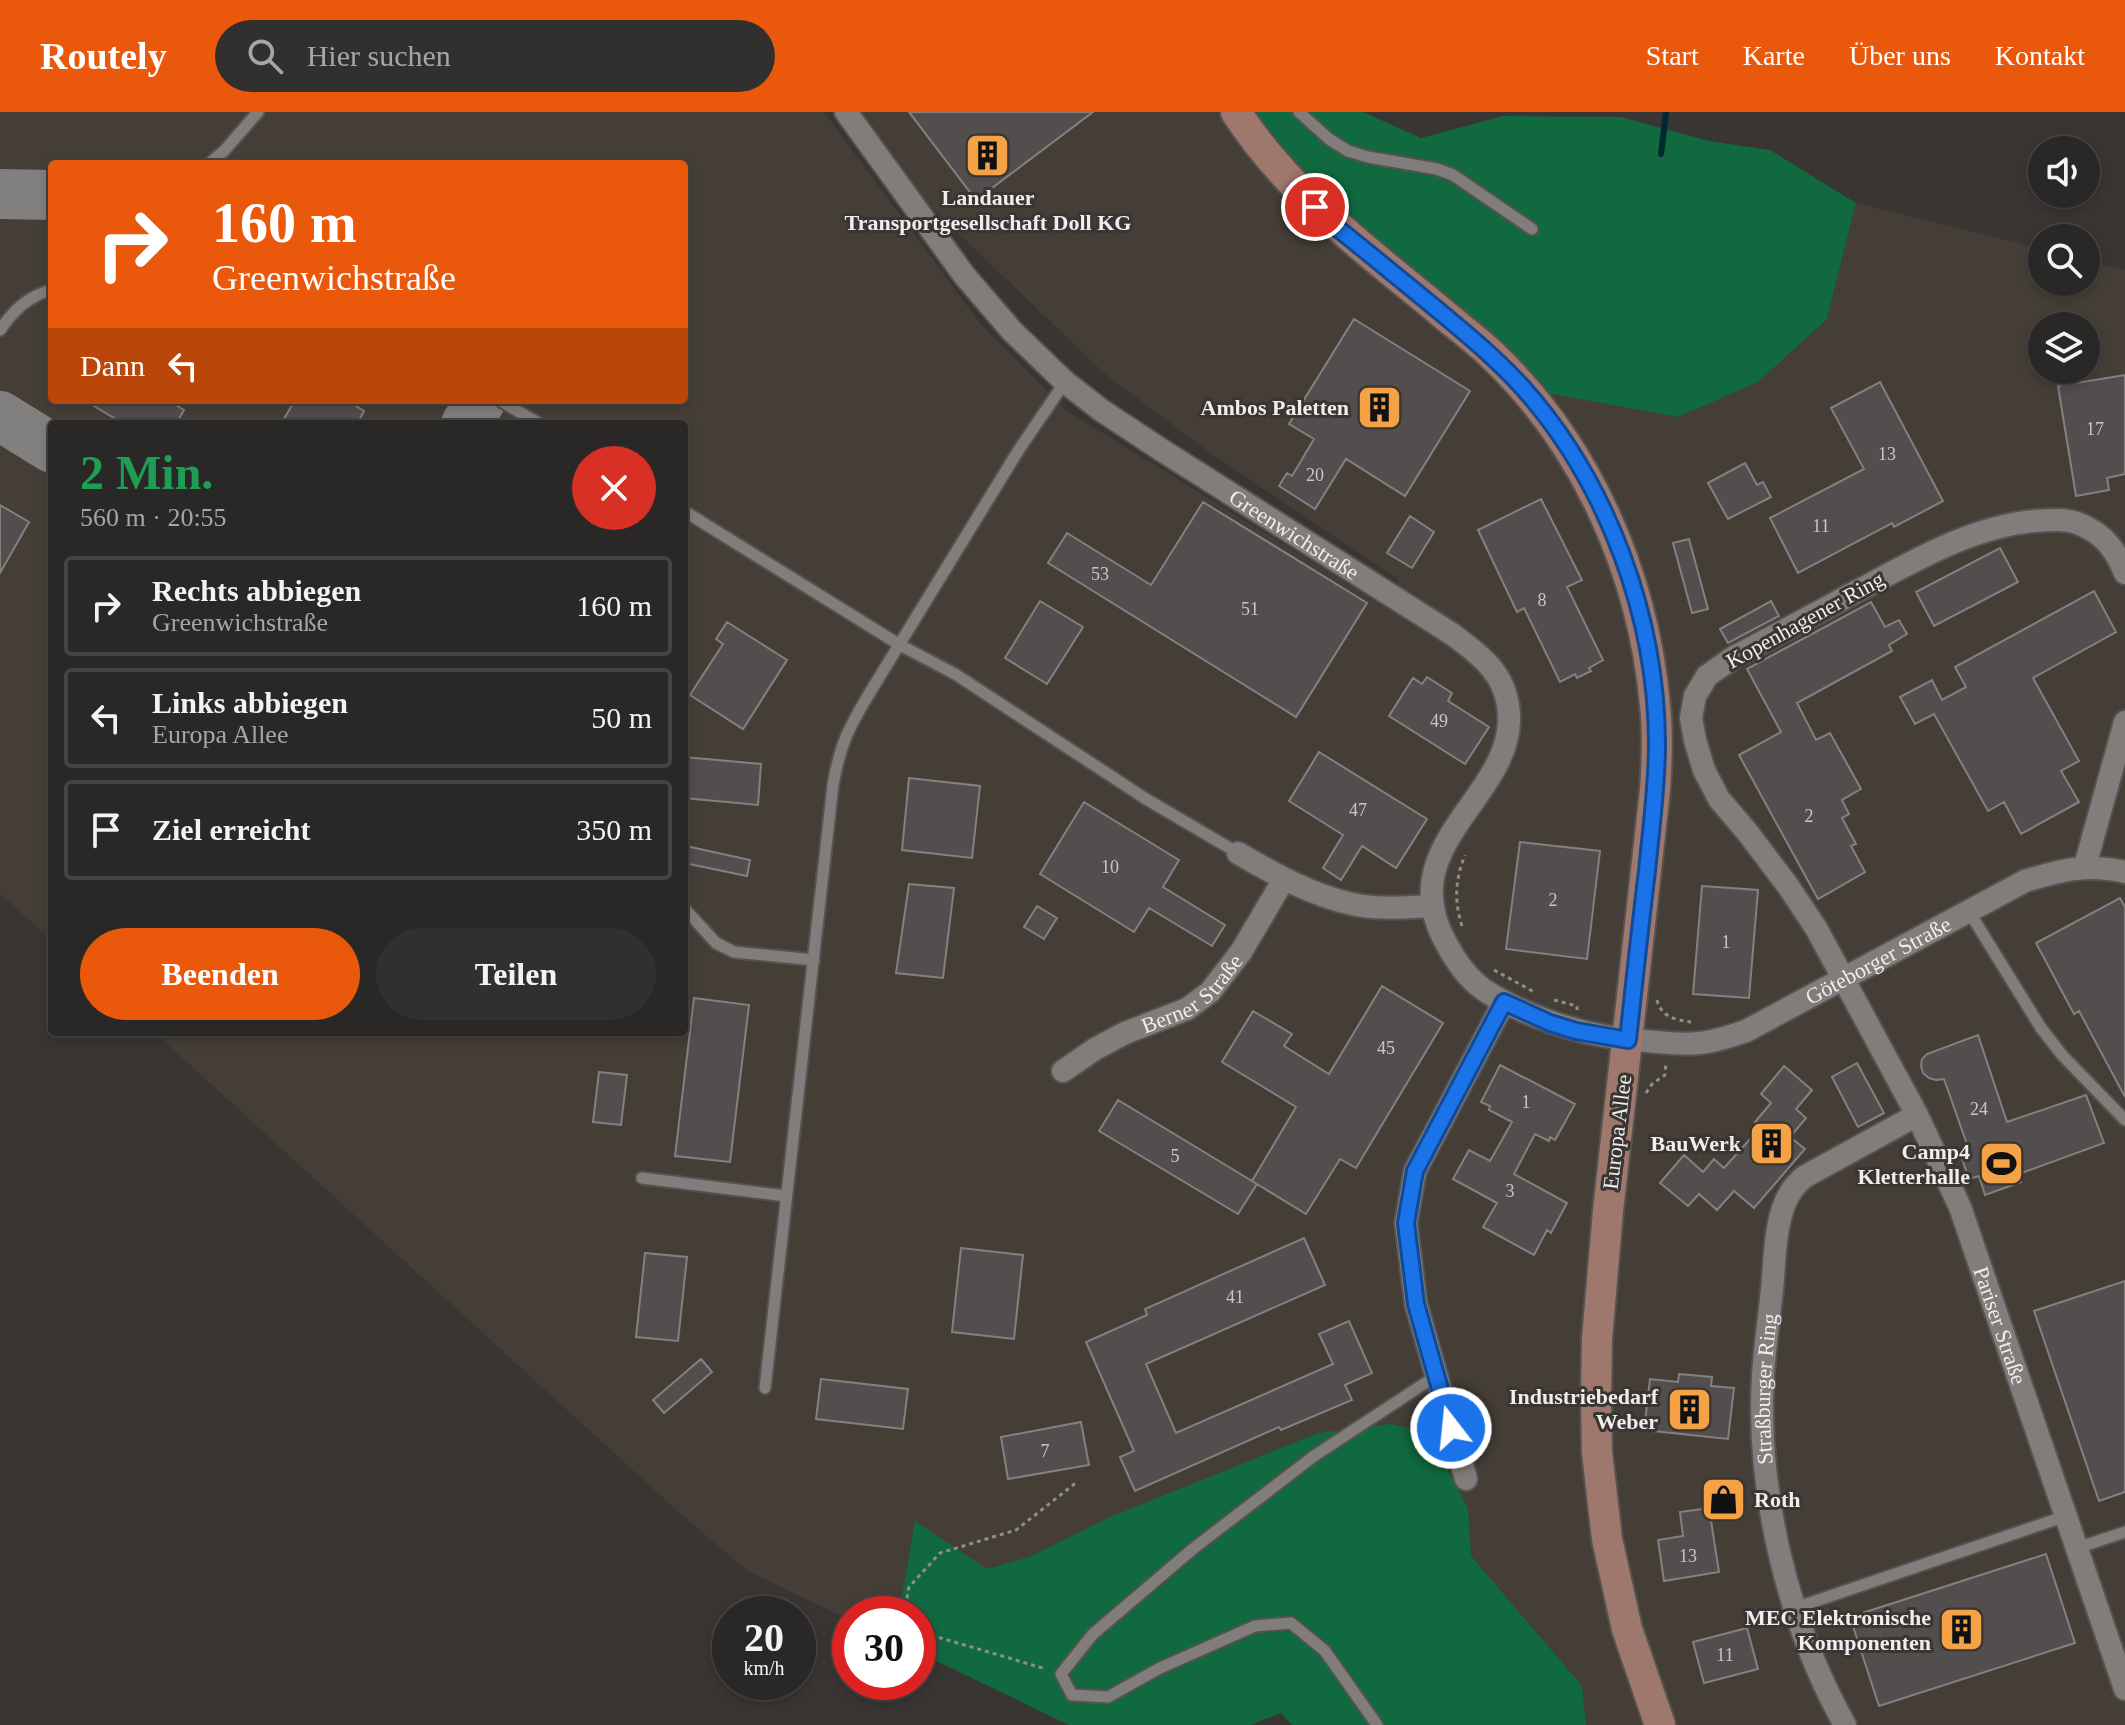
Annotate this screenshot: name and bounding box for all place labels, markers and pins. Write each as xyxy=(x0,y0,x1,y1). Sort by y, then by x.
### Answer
building icon: Landauer Transportgesellschaft Doll KG xyxy=(964,132,1012,180)
pin xyxy=(1281,173,1349,241)
place label: Landauer Transportgesellschaft Doll KG xyxy=(845,185,1131,235)
building icon: Ambos Paletten xyxy=(1356,383,1404,431)
place label: Ambos Paletten xyxy=(1201,395,1349,420)
building icon: BauWerk xyxy=(1748,1119,1796,1167)
place label: BauWerk xyxy=(1651,1131,1742,1156)
place label: Camp4 Kletterhalle xyxy=(1858,1139,1970,1189)
sports icon: Camp4 Kletterhalle xyxy=(1977,1140,2025,1188)
place label: Industriebedarf Weber xyxy=(1509,1384,1659,1434)
building icon: Industriebedarf Weber xyxy=(1665,1385,1713,1433)
shop icon: Roth xyxy=(1699,1475,1747,1523)
place label: Roth xyxy=(1754,1487,1800,1512)
place label: MEC Elektronische Komponenten xyxy=(1745,1605,1931,1655)
building icon: MEC Elektronische Komponenten xyxy=(1938,1606,1986,1654)

